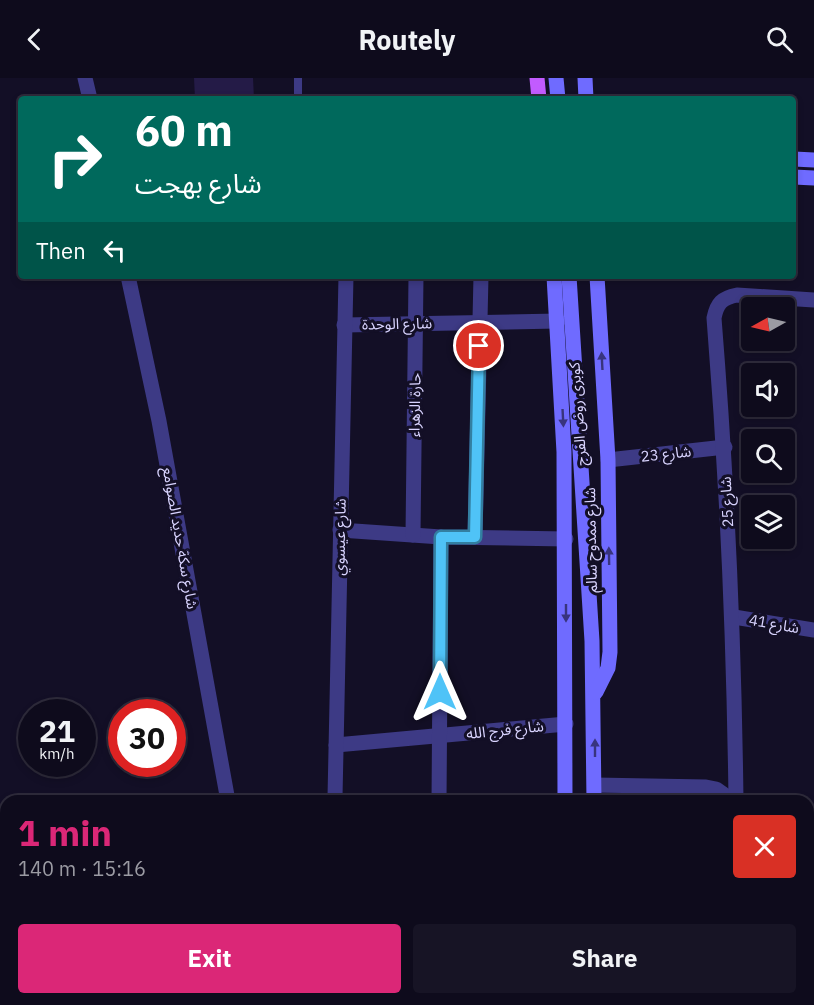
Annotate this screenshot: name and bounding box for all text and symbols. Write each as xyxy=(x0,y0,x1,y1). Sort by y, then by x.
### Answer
text: Routely xyxy=(359,22,455,57)
icon: back xyxy=(18,23,51,56)
icon: search xyxy=(763,23,796,56)
text: 60 m xyxy=(135,103,233,158)
icon: right xyxy=(36,120,114,198)
text: شارع بهجت xyxy=(135,165,262,200)
icon: left xyxy=(98,234,131,267)
text: Then xyxy=(36,236,86,265)
north arrow xyxy=(741,297,795,351)
map controls xyxy=(741,297,795,549)
street label: شارع الوحدة xyxy=(362,313,433,337)
pin xyxy=(453,320,504,371)
icon: arrive xyxy=(462,329,495,362)
one-way arrow xyxy=(597,352,607,371)
street label: كوبرى روض الفرج xyxy=(564,361,594,467)
button: sound xyxy=(741,363,795,417)
street label: حارة الزهراء xyxy=(404,372,425,437)
one-way arrow xyxy=(558,409,567,428)
button: search xyxy=(741,429,795,483)
street label: شارع 23 xyxy=(640,441,693,469)
street label: شارع سكة حديد الصوامع xyxy=(156,465,202,611)
street label: شارع 25 xyxy=(716,476,740,528)
street label: شارع ممدوح سالم xyxy=(580,487,604,593)
button: layers xyxy=(741,495,795,549)
street label: شارع عيسوي xyxy=(329,498,353,576)
one-way arrow xyxy=(604,547,614,566)
one-way arrow xyxy=(561,604,571,623)
street label: شارع 41 xyxy=(747,610,801,640)
position arrow xyxy=(408,660,472,724)
speed limit sign: 30 xyxy=(108,699,186,777)
text: 21 xyxy=(39,711,75,750)
street label: شارع فرج الله xyxy=(465,716,545,746)
one-way arrow xyxy=(590,739,600,758)
text: km/h xyxy=(39,744,75,763)
text: 1 min xyxy=(18,809,112,856)
button: close xyxy=(733,815,796,878)
text: 140 m · 15:16 xyxy=(18,855,146,882)
button: Exit xyxy=(18,924,401,993)
button: Share xyxy=(413,924,796,993)

